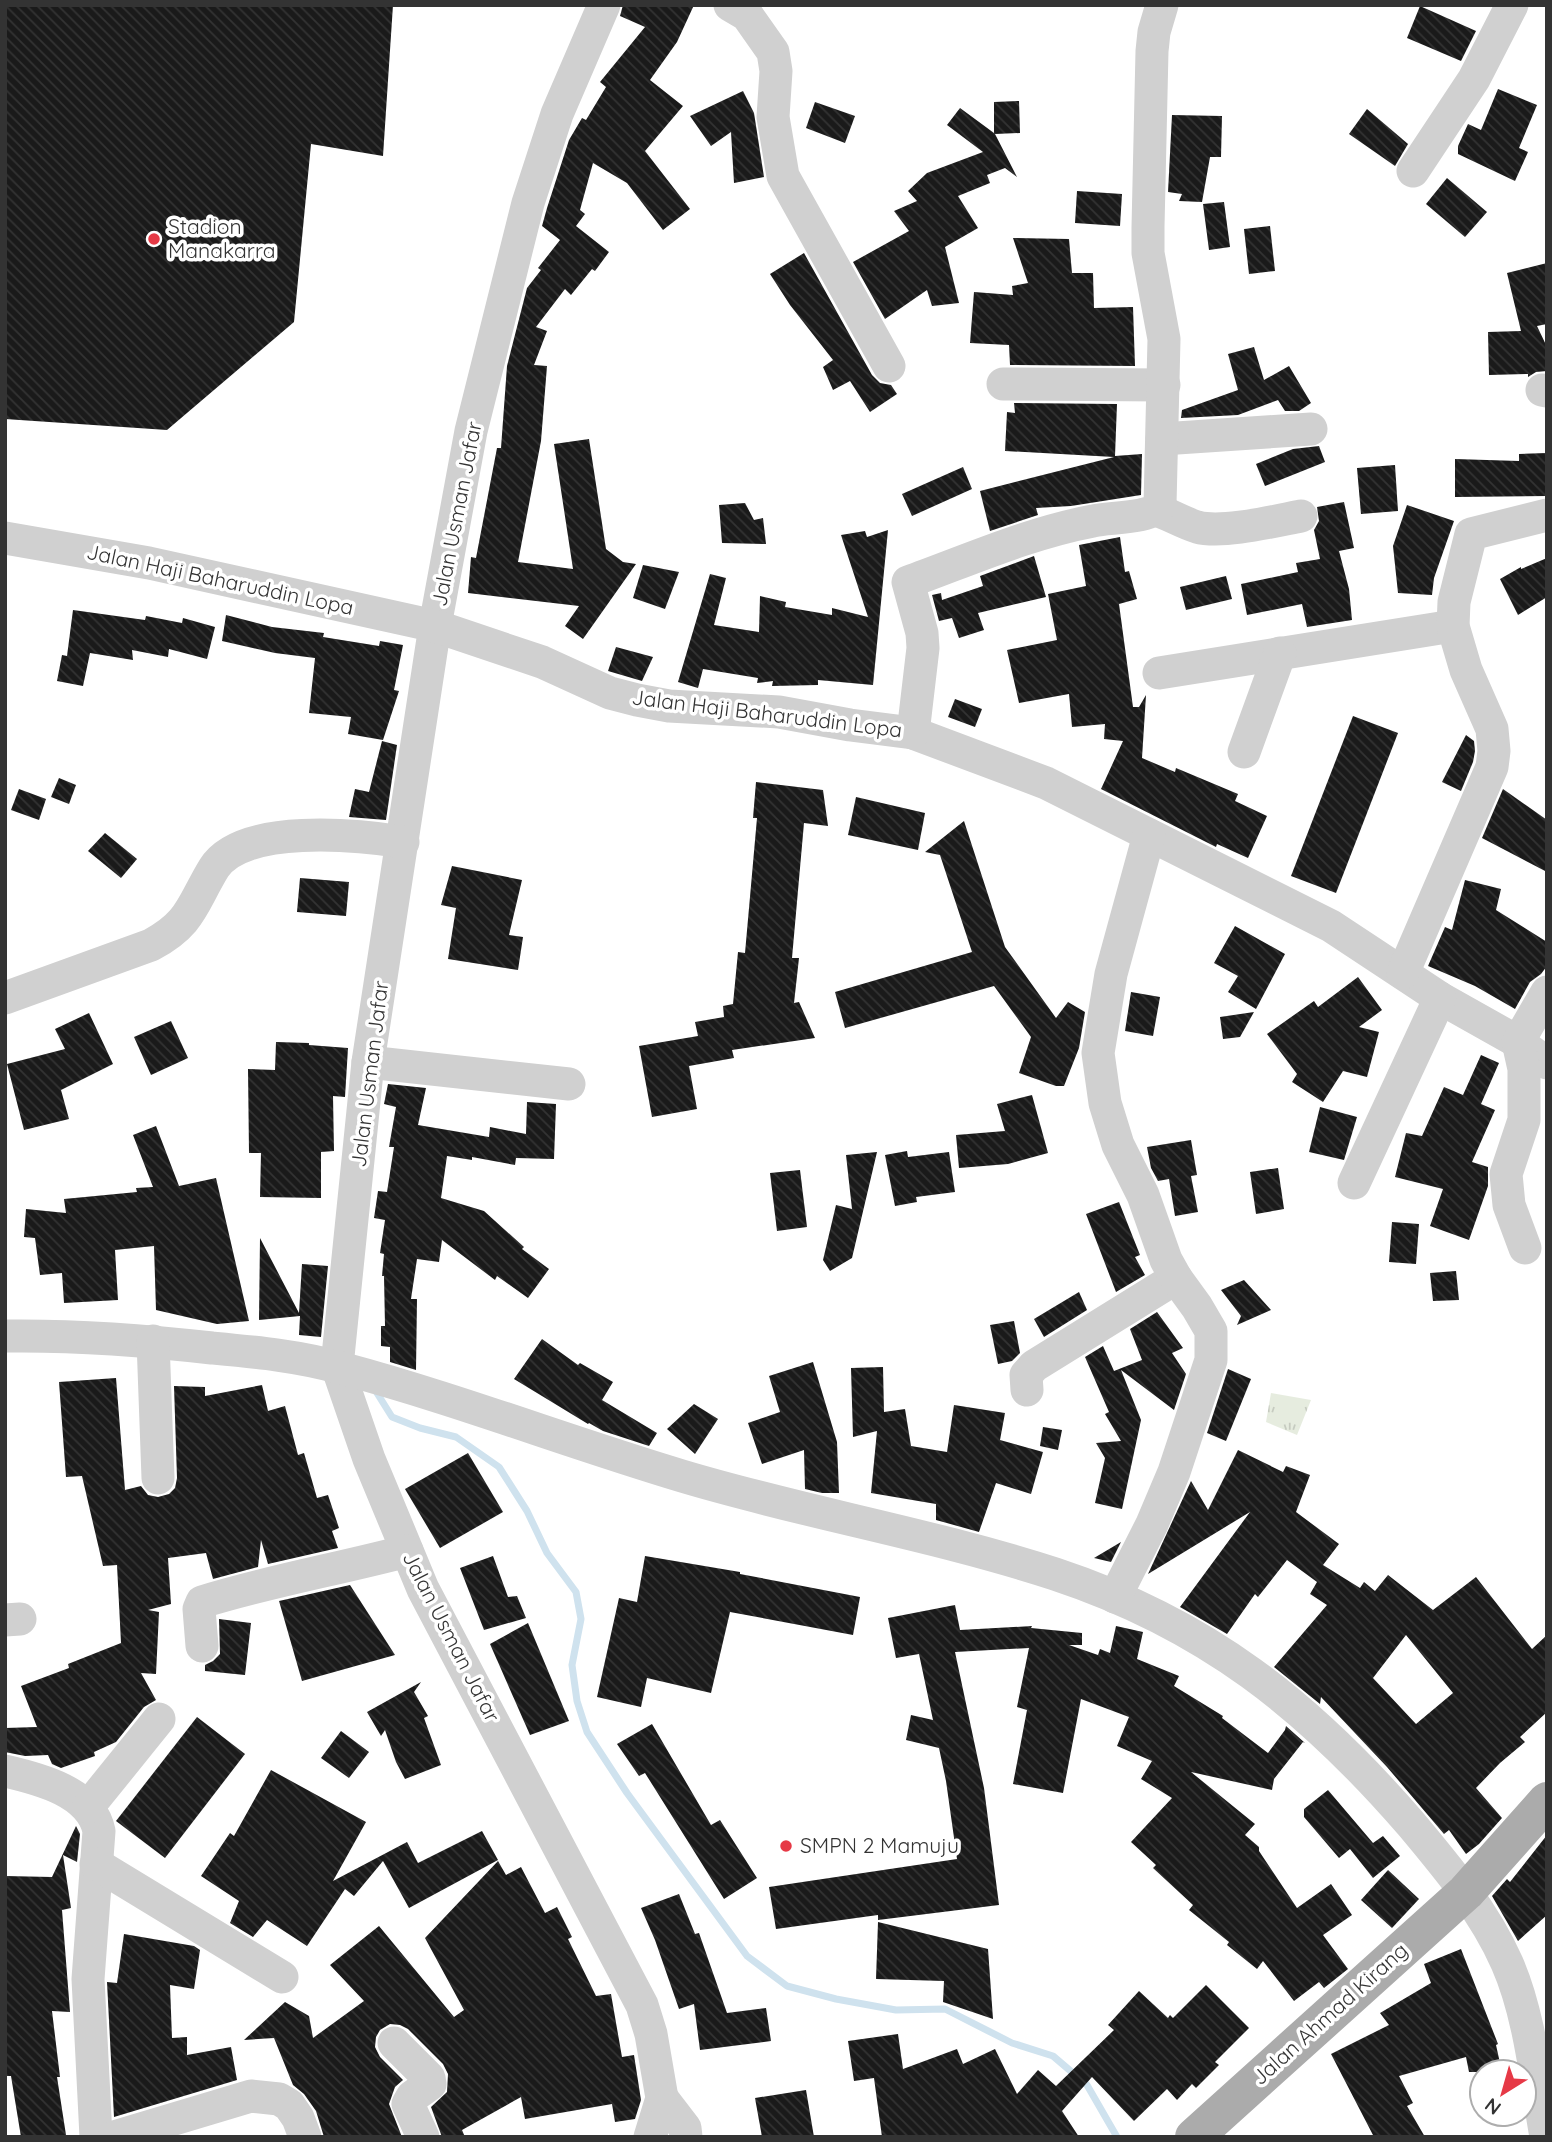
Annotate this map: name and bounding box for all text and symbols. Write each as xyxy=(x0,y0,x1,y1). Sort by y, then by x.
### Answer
place label: Stadion Manakarra xyxy=(168,213,275,263)
marker: Stadion Manakarra xyxy=(146,231,162,247)
street label: Jalan Usman Jafar xyxy=(425,419,487,608)
street label: Jalan Haji Baharuddin Lopa xyxy=(84,538,356,620)
street label: Jalan Haji Baharuddin Lopa xyxy=(630,684,904,742)
street label: Jalan Usman Jafar xyxy=(345,979,393,1169)
street label: Jalan Usman Jafar xyxy=(398,1547,506,1726)
place label: SMPN 2 Mamuju xyxy=(800,1832,959,1858)
marker: SMPN 2 Mamuju xyxy=(778,1838,794,1854)
street label: Jalan Ahmad Kirang xyxy=(1246,1937,1413,2090)
north arrow xyxy=(1468,2058,1538,2128)
text: N xyxy=(1480,2093,1506,2120)

